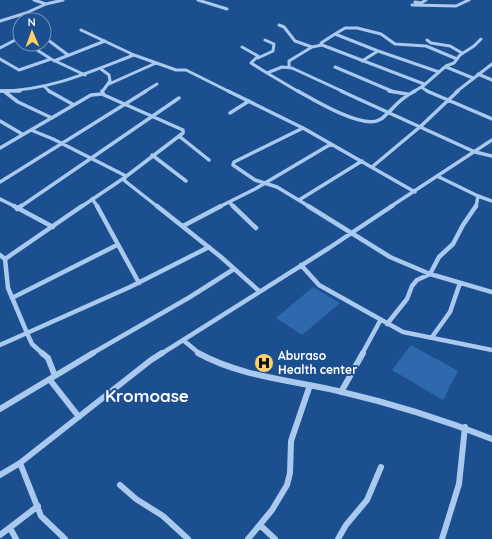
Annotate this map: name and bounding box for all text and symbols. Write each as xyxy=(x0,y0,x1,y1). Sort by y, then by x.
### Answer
north arrow xyxy=(12,12,52,52)
text: N xyxy=(27,15,36,29)
place label: Aburaso Health center xyxy=(278,348,357,377)
hospital icon: Aburaso Health center xyxy=(253,352,275,374)
district label: Kromoase xyxy=(105,385,189,406)

